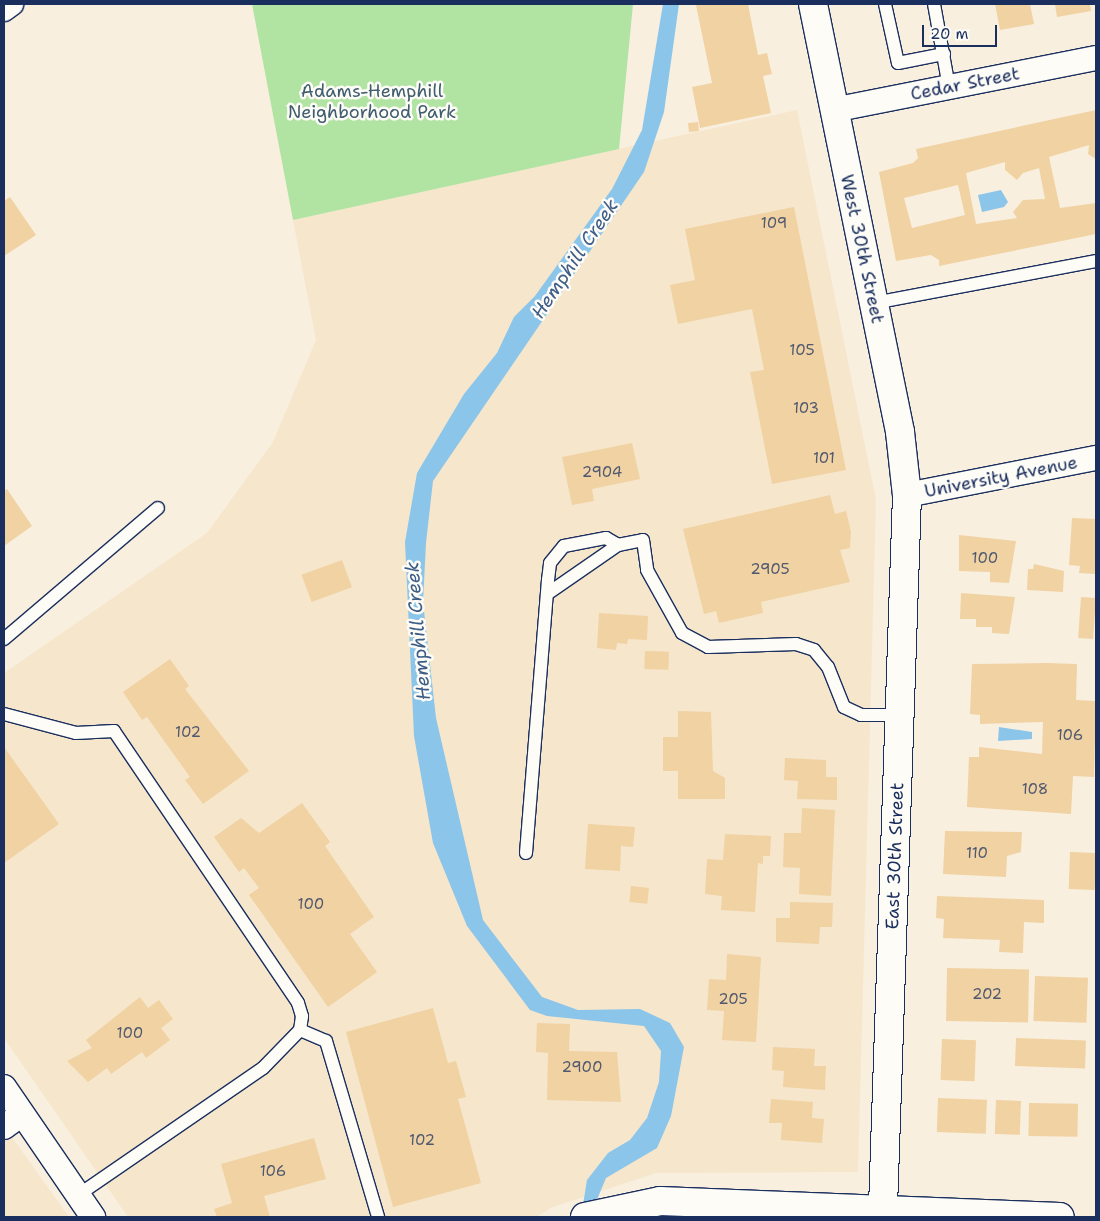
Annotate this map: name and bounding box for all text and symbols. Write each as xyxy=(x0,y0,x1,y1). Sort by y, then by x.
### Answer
scale bar xyxy=(925,15,1000,47)
text: 20 m xyxy=(930,24,969,44)
street label: Cedar Street xyxy=(909,63,1021,105)
park label: Adams-Hemphill Neighborhood Park xyxy=(288,81,456,124)
street label: West 30th Street xyxy=(836,172,888,326)
water label: Hemphill Creek xyxy=(527,195,623,323)
house number: 109 xyxy=(761,215,787,233)
house number: 105 xyxy=(789,342,815,360)
house number: 103 xyxy=(793,400,819,418)
house number: 101 xyxy=(813,450,835,468)
street label: University Avenue xyxy=(923,452,1079,502)
house number: 2904 xyxy=(582,464,622,482)
house number: 100 xyxy=(972,550,998,568)
water label: Hemphill Creek xyxy=(401,561,435,701)
house number: 2905 xyxy=(750,561,790,579)
house number: 102 xyxy=(175,724,201,742)
house number: 106 xyxy=(1057,727,1083,745)
house number: 108 xyxy=(1022,781,1048,799)
street label: East 30th Street xyxy=(882,782,908,930)
house number: 110 xyxy=(966,845,988,863)
house number: 100 xyxy=(298,896,324,914)
house number: 202 xyxy=(972,986,1002,1004)
house number: 205 xyxy=(718,991,748,1009)
house number: 100 xyxy=(117,1025,143,1043)
house number: 2900 xyxy=(562,1059,602,1077)
house number: 102 xyxy=(409,1132,435,1150)
house number: 106 xyxy=(260,1163,286,1181)

